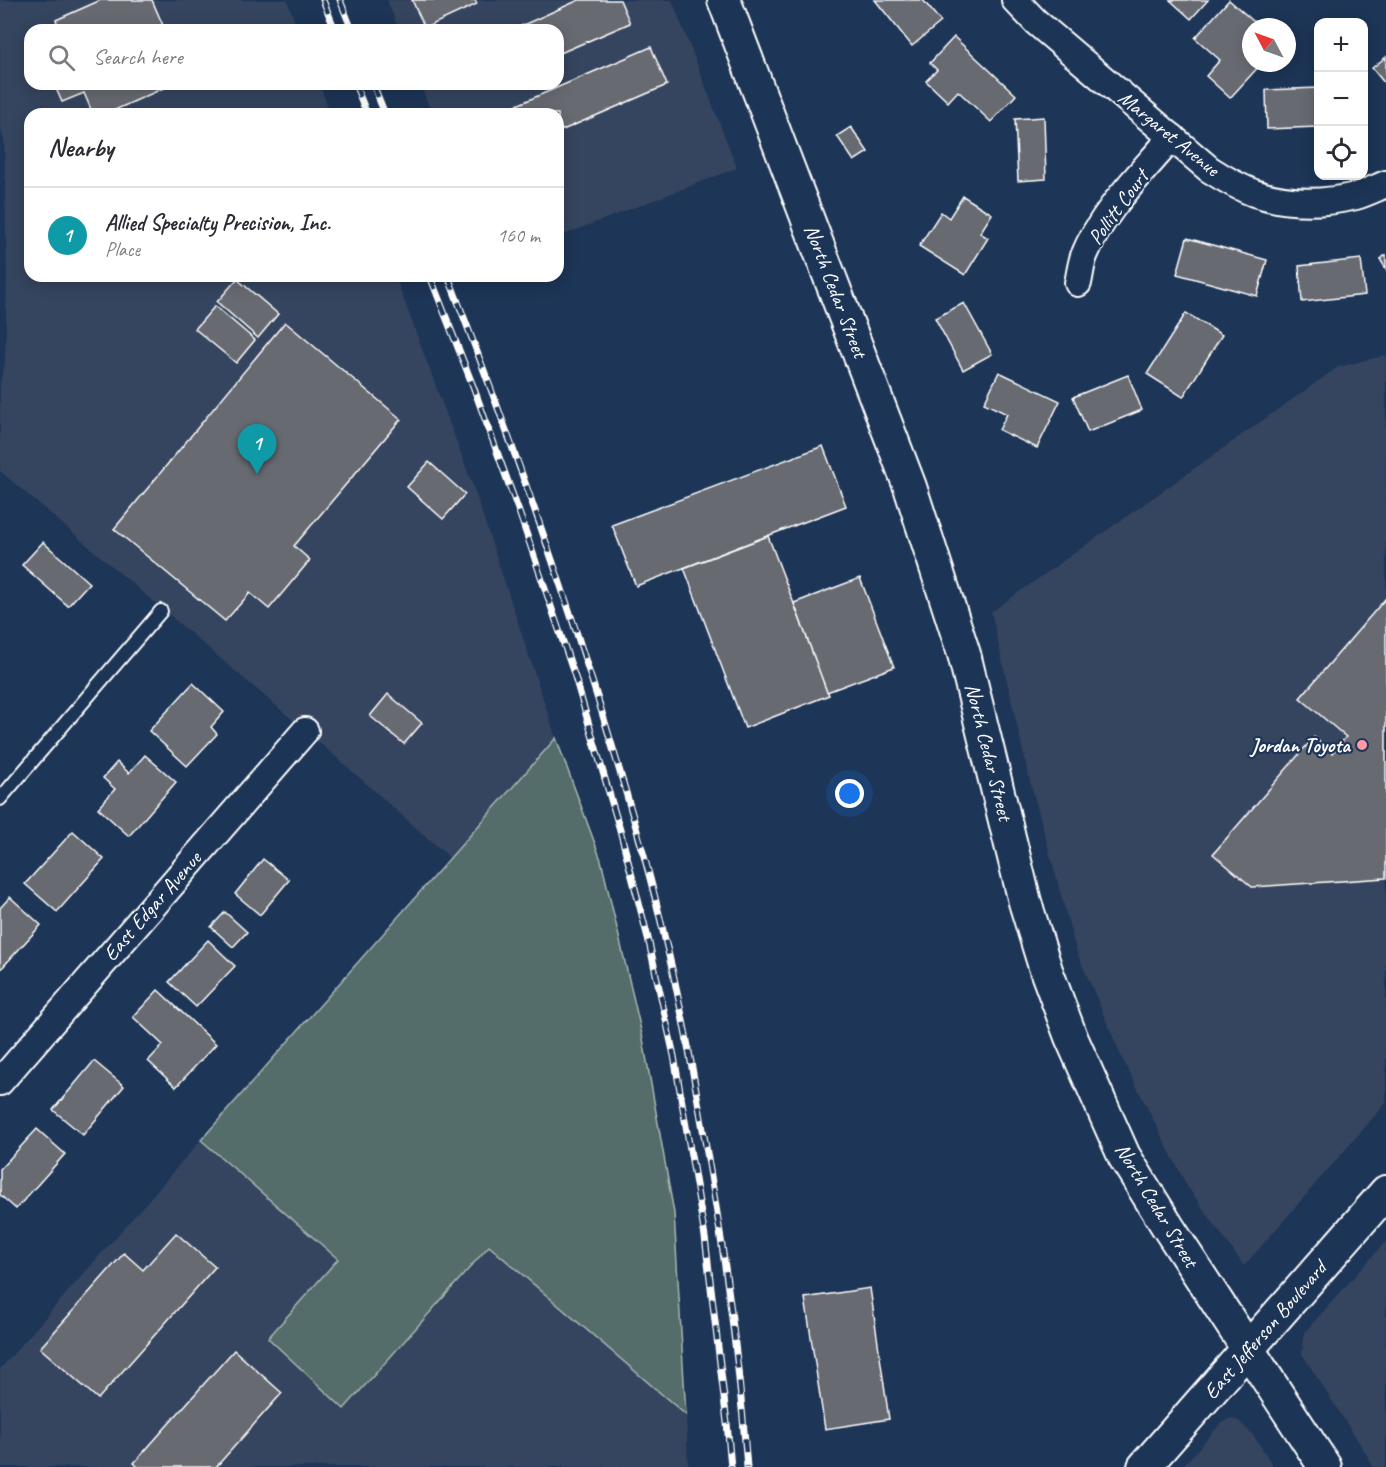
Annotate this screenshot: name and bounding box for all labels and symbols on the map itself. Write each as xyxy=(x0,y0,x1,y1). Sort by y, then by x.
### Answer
north arrow xyxy=(1242,18,1296,72)
street label: Margaret Avenue xyxy=(1113,84,1226,182)
street label: Pollitt Court xyxy=(1082,162,1156,249)
street label: North Cedar Street xyxy=(799,221,874,363)
pin: 1 xyxy=(238,424,276,474)
street label: North Cedar Street xyxy=(959,681,1019,825)
place label: Jordan Toyota xyxy=(1249,732,1351,758)
marker: Jordan Toyota xyxy=(1355,738,1369,752)
your location xyxy=(835,779,864,808)
street label: East Edgar Avenue xyxy=(97,844,208,966)
street label: North Cedar Street xyxy=(1110,1138,1205,1274)
street label: East Jefferson Boulevard xyxy=(1198,1254,1334,1404)

